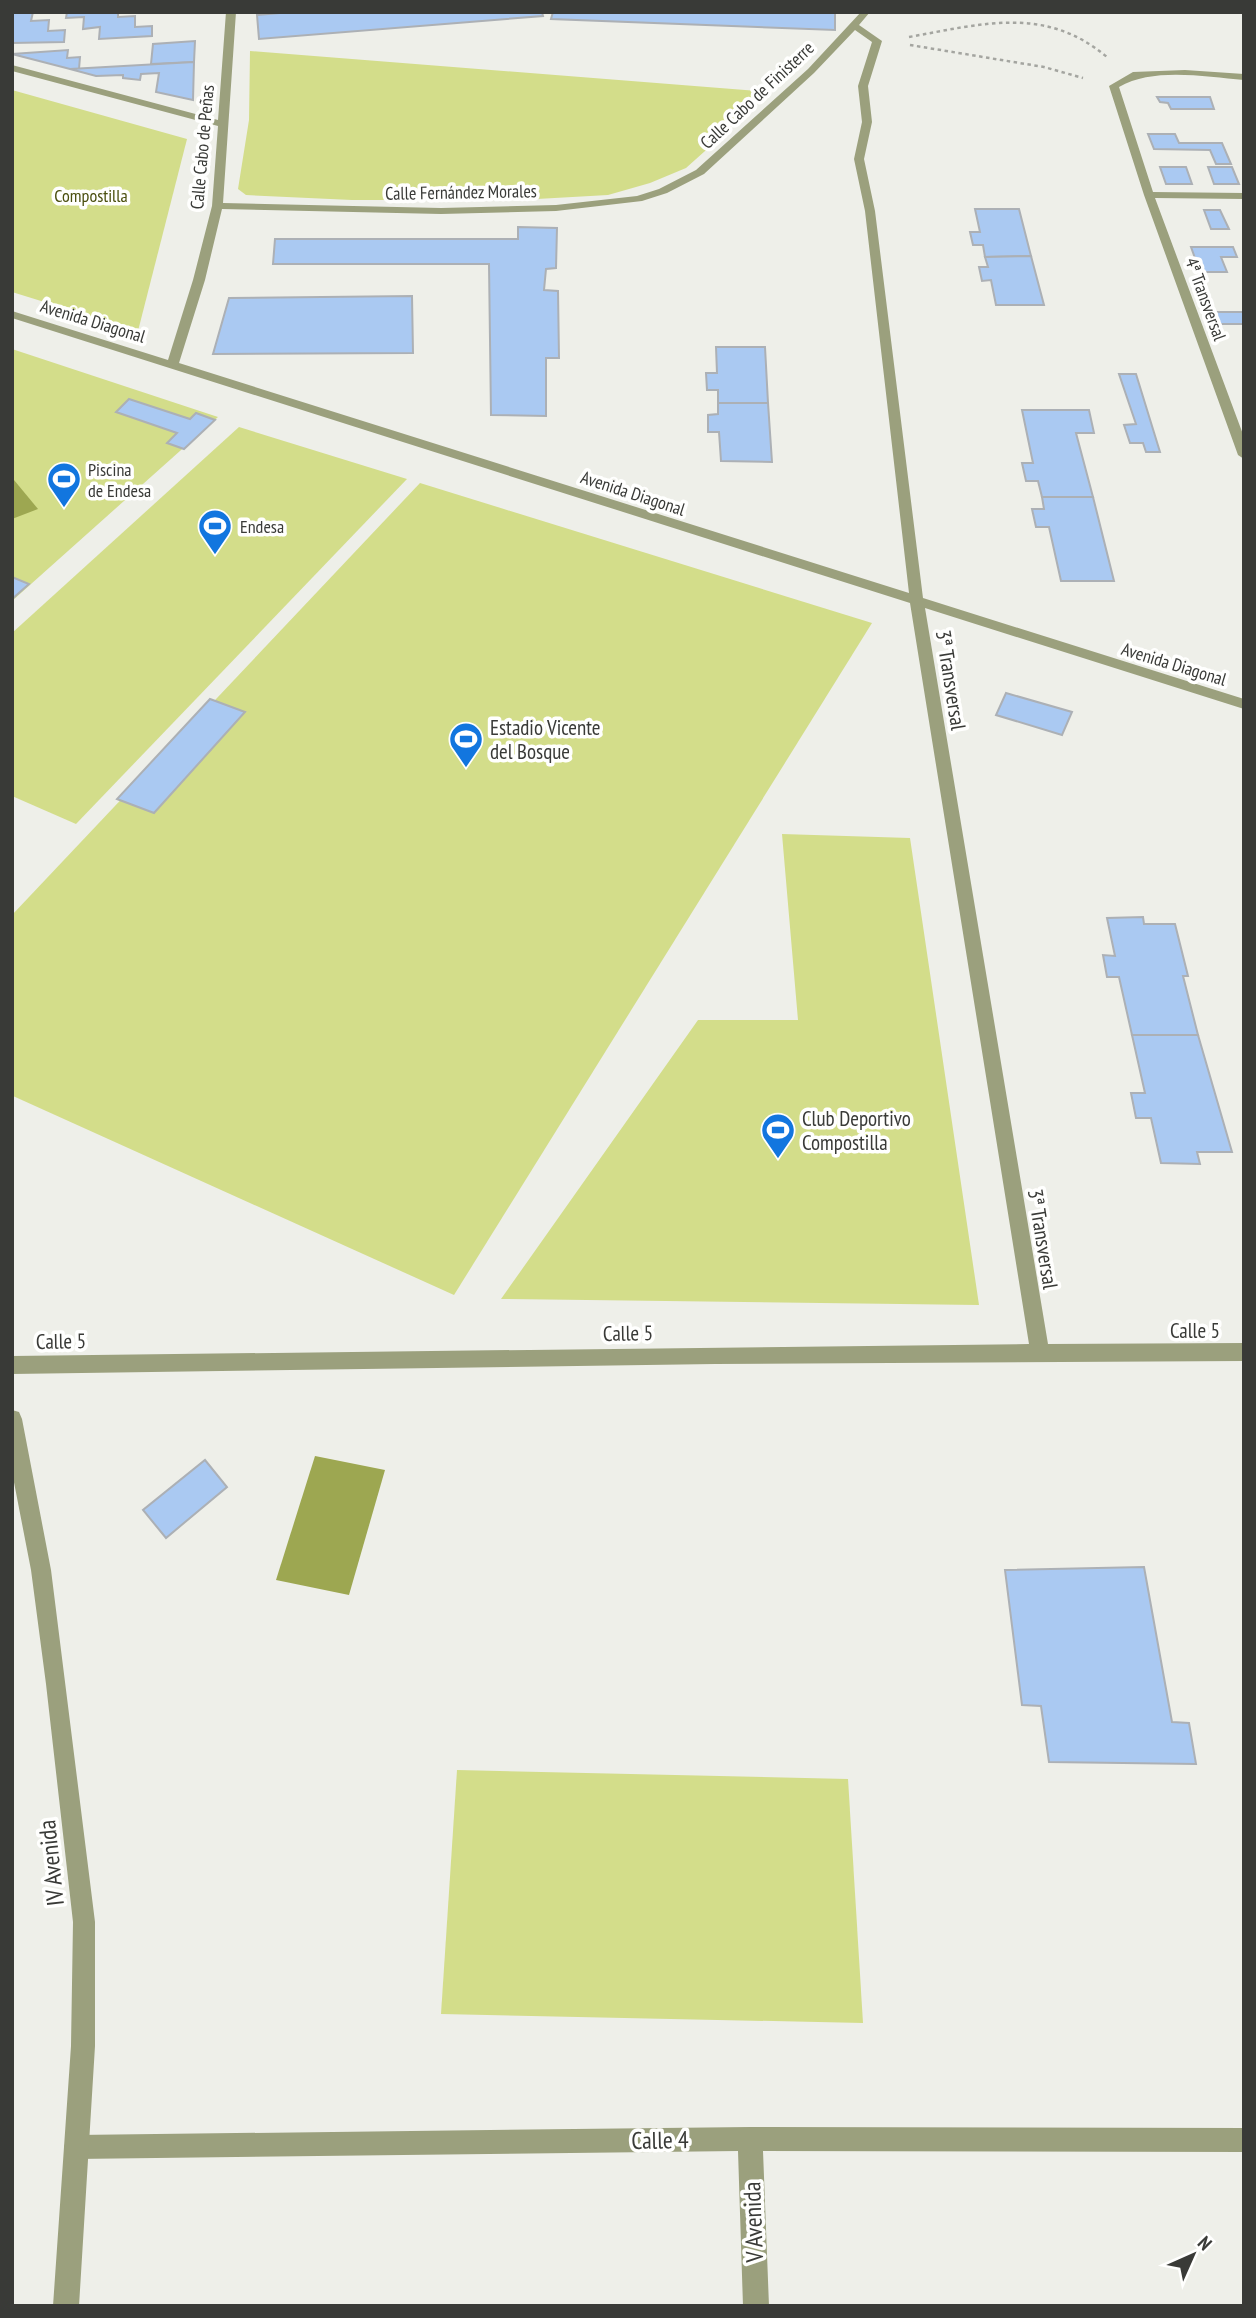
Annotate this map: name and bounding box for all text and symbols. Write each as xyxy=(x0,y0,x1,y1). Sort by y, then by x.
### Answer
street label: Calle Cabo de Finisterre xyxy=(695,36,819,154)
street label: Calle Cabo de Peñas xyxy=(185,84,219,210)
street label: Calle Fernández Morales xyxy=(385,179,537,205)
park label: Compostilla xyxy=(54,184,128,207)
street label: 4ª Transversal xyxy=(1180,254,1232,344)
street label: Avenida Diagonal xyxy=(38,294,149,348)
place label: Piscina de Endesa xyxy=(88,458,151,502)
sports icon: Piscina de Endesa xyxy=(45,460,83,509)
street label: Avenida Diagonal xyxy=(578,465,689,521)
sports icon: Endesa xyxy=(196,507,234,556)
place label: Endesa xyxy=(240,515,284,538)
street label: 3ª Transversal xyxy=(930,628,972,732)
street label: Avenida Diagonal xyxy=(1119,637,1230,691)
place label: Estadio Vicente del Bosque xyxy=(490,714,601,765)
sports icon: Estadio Vicente del Bosque xyxy=(447,720,485,769)
place label: Club Deportivo Compostilla xyxy=(802,1105,911,1156)
sports icon: Club Deportivo Compostilla xyxy=(759,1111,797,1160)
street label: 3ª Transversal xyxy=(1022,1187,1064,1291)
street label: Calle 5 xyxy=(1170,1317,1220,1344)
street label: Calle 5 xyxy=(603,1319,653,1347)
street label: Calle 5 xyxy=(36,1327,86,1355)
street label: IV Avenida xyxy=(31,1819,71,1907)
street label: Calle 4 xyxy=(631,2124,689,2156)
street label: V Avenida xyxy=(736,2181,770,2264)
north arrow xyxy=(1158,2220,1228,2290)
text: N xyxy=(1193,2231,1217,2255)

